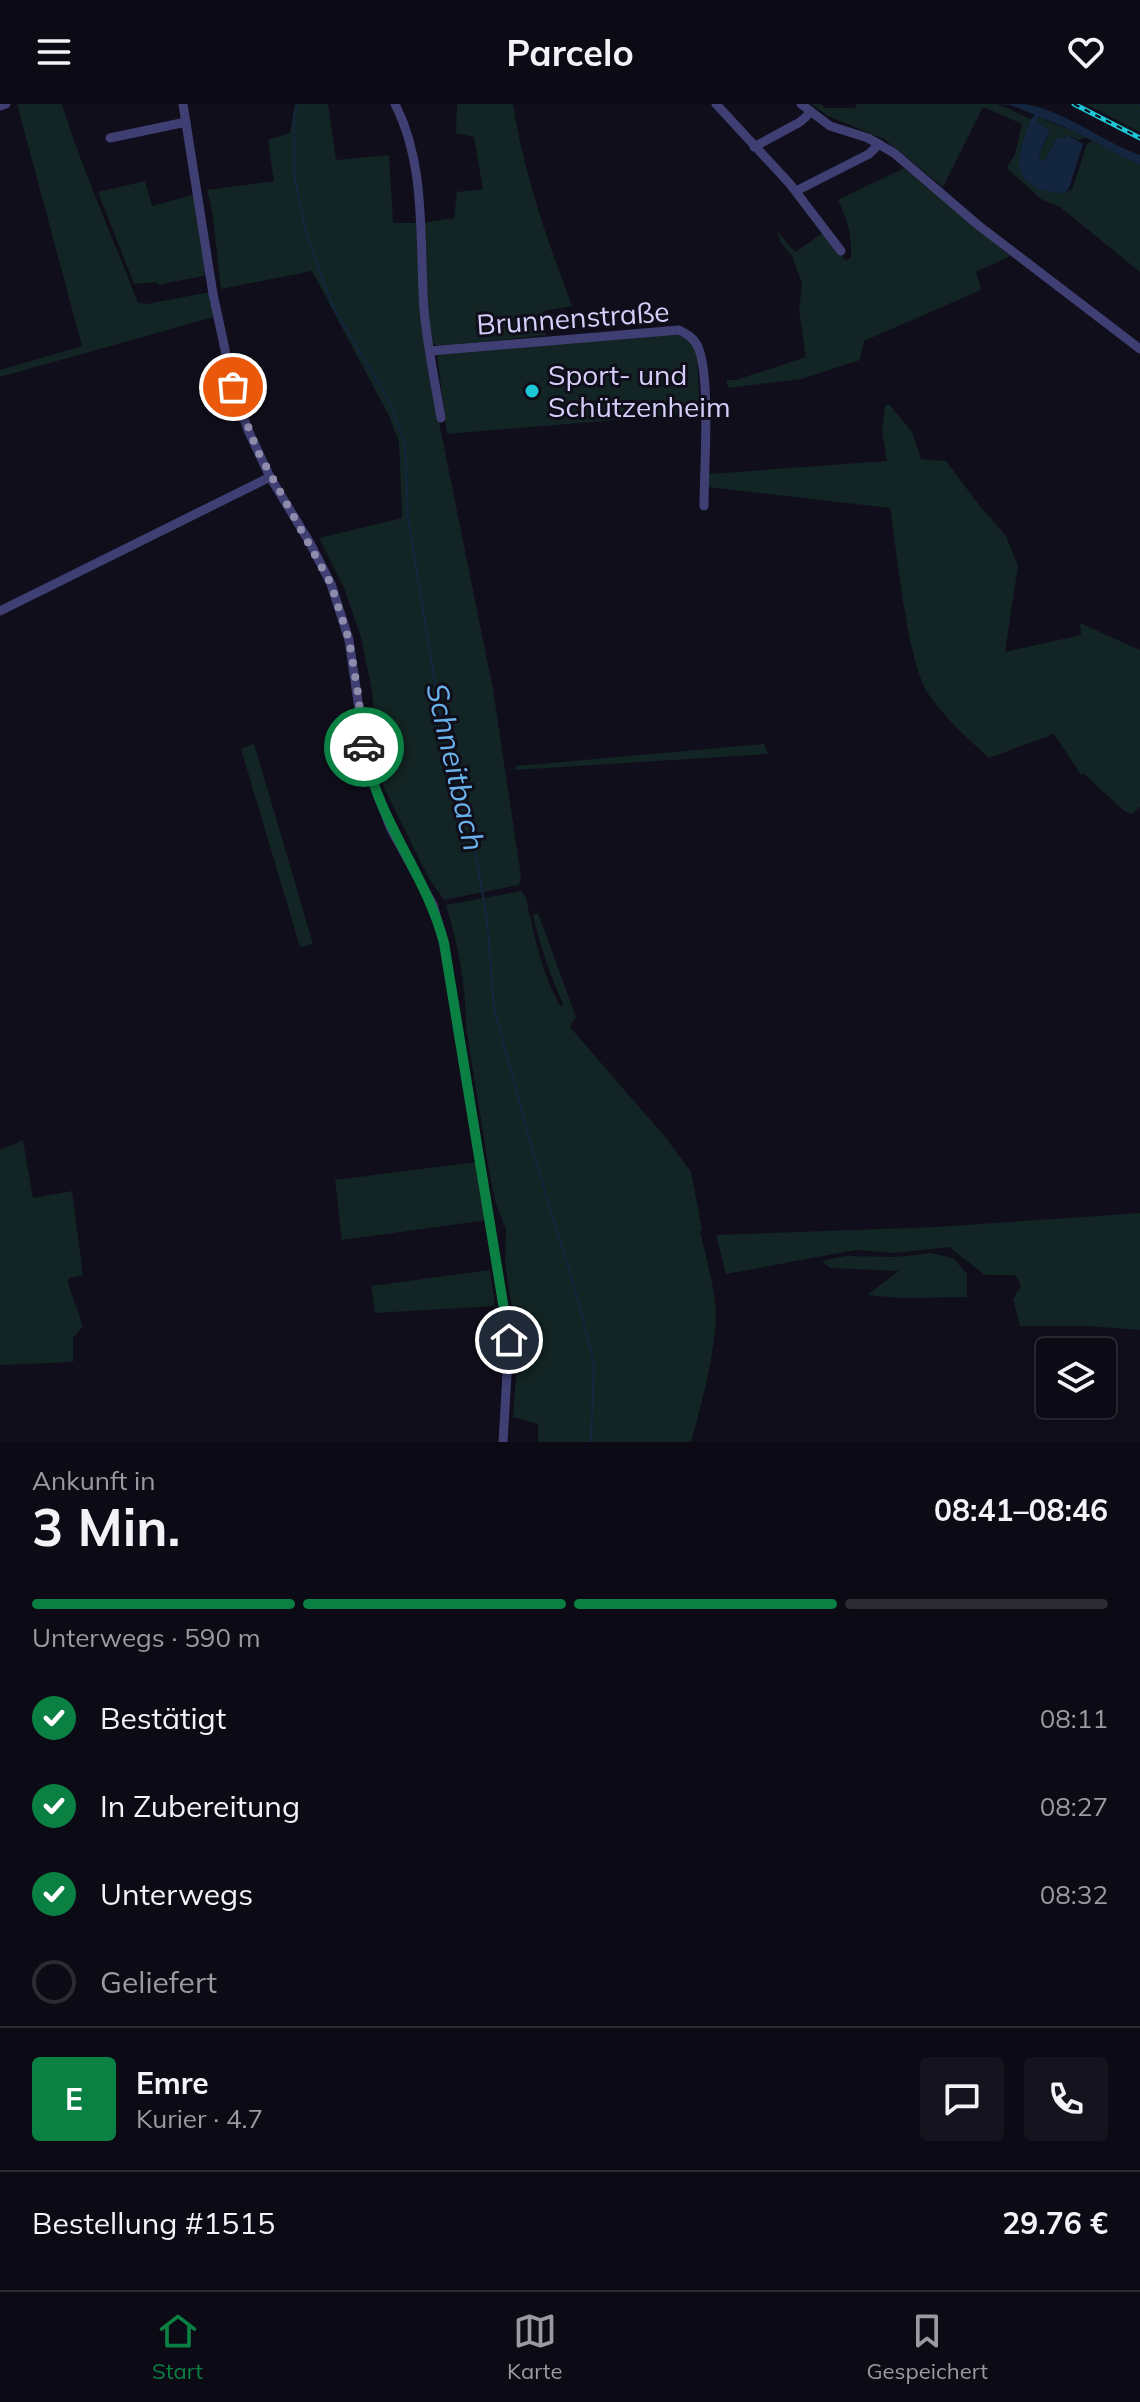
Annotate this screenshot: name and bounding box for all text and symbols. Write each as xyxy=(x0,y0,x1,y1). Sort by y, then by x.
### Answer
icon: menu xyxy=(32,30,76,74)
text: Parcelo xyxy=(506,30,634,75)
icon: heart xyxy=(1064,30,1108,74)
street label: Brunnenstraße xyxy=(475,293,671,342)
pin xyxy=(199,353,267,421)
place label: Sport- und Schützenheim xyxy=(548,357,730,424)
icon: bag xyxy=(211,365,255,409)
marker: Sport- und Schützenheim xyxy=(523,382,541,400)
water label: Schneitbach xyxy=(418,679,494,854)
courier xyxy=(324,707,404,787)
icon: car xyxy=(342,725,386,769)
pin xyxy=(475,1306,543,1374)
icon: home xyxy=(487,1318,531,1362)
map controls xyxy=(1036,1338,1116,1418)
button: layers xyxy=(1036,1338,1116,1418)
text: Ankunft in xyxy=(32,1464,155,1497)
text: 08:41–08:46 xyxy=(934,1491,1108,1529)
text: 3 Min. xyxy=(32,1494,181,1559)
text: Unterwegs · 590 m xyxy=(32,1621,261,1654)
icon: check xyxy=(32,1696,76,1740)
text: Bestätigt xyxy=(100,1699,226,1737)
text: 08:11 xyxy=(1040,1702,1108,1735)
icon: check xyxy=(32,1784,76,1828)
text: In Zubereitung xyxy=(100,1787,300,1825)
text: 08:27 xyxy=(1040,1790,1108,1823)
icon: check xyxy=(32,1872,76,1916)
text: Unterwegs xyxy=(100,1875,253,1913)
text: 08:32 xyxy=(1040,1878,1108,1911)
text: Geliefert xyxy=(100,1963,217,2001)
button: chat xyxy=(920,2057,1004,2141)
button: phone xyxy=(1024,2057,1108,2141)
text: Emre xyxy=(136,2064,209,2102)
text: E xyxy=(65,2080,83,2118)
text: Kurier · 4.7 xyxy=(136,2102,263,2135)
text: Bestellung #1515 xyxy=(32,2204,275,2242)
text: 29.76 € xyxy=(1002,2204,1108,2242)
tab: Start xyxy=(152,2309,203,2385)
tab: Karte xyxy=(507,2309,562,2385)
tab: Gespeichert xyxy=(867,2309,988,2385)

